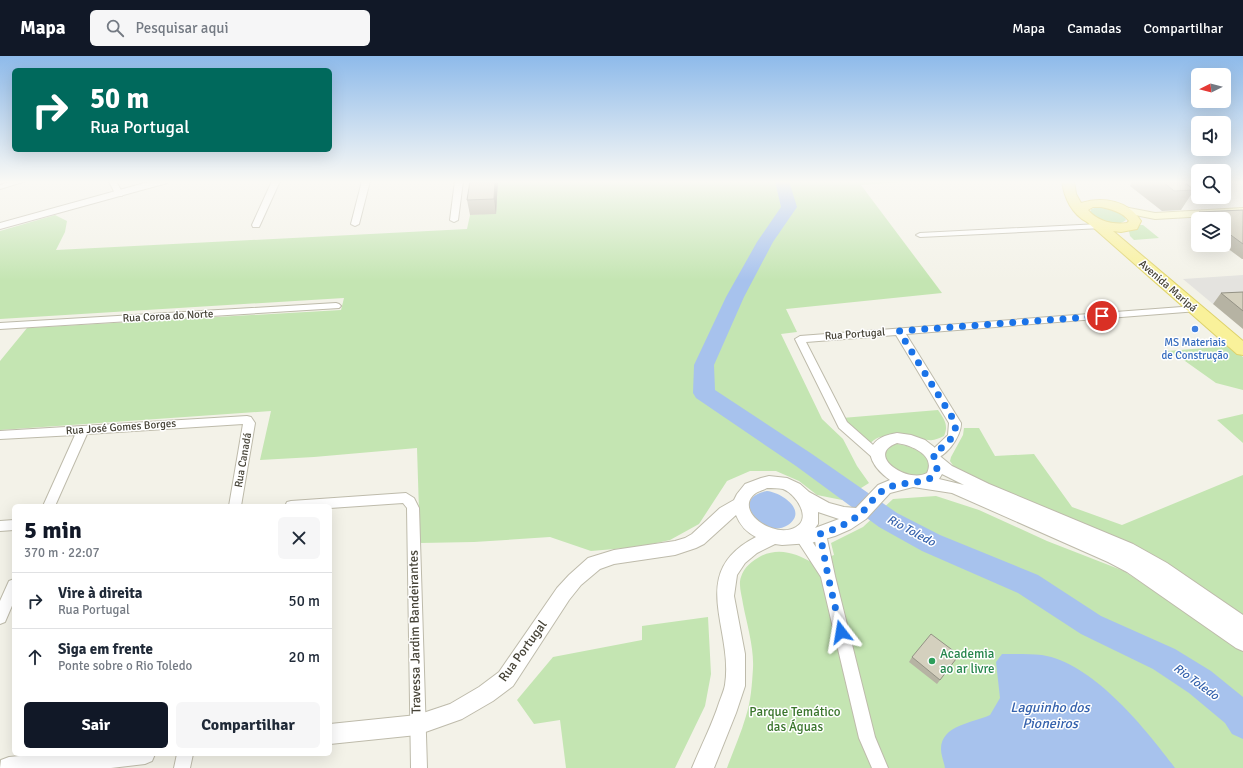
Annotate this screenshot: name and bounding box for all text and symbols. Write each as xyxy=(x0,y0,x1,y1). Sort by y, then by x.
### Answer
search box xyxy=(90,10,370,46)
text: Mapa xyxy=(20,16,66,40)
icon: search xyxy=(104,17,126,39)
text: Pesquisar aqui xyxy=(136,19,229,37)
text: Mapa xyxy=(1012,20,1045,37)
text: Camadas xyxy=(1067,20,1121,37)
text: Compartilhar xyxy=(1143,20,1223,37)
north arrow xyxy=(1191,68,1231,108)
map controls xyxy=(1191,68,1231,252)
text: 50 m xyxy=(90,82,149,116)
icon: right xyxy=(24,84,76,136)
text: Rua Portugal xyxy=(90,116,189,138)
button: sound xyxy=(1191,116,1231,156)
button: search xyxy=(1191,164,1231,204)
button: layers xyxy=(1191,212,1231,252)
street label: Avenida Maripá xyxy=(1136,257,1200,315)
pin xyxy=(1085,299,1119,333)
icon: arrive xyxy=(1091,305,1113,327)
street label: Rua Coroa do Norte xyxy=(122,307,214,325)
marker: MS Materiais de Construção xyxy=(1190,324,1200,334)
street label: Rua Portugal xyxy=(824,325,886,343)
place label: MS Materiais de Construção xyxy=(1161,336,1229,362)
street label: Rua José Gomes Borges xyxy=(65,417,177,437)
street label: Rua Canadá xyxy=(232,431,254,488)
water label: Rio Toledo xyxy=(884,512,938,550)
text: 5 min xyxy=(24,515,82,545)
button: close xyxy=(278,517,320,559)
text: 370 m · 22:07 xyxy=(24,545,100,561)
street label: Travessa Jardim Bandeirantes xyxy=(406,550,424,714)
text: Vire à direita xyxy=(58,584,142,602)
icon: right xyxy=(24,590,46,612)
text: 50 m xyxy=(289,592,320,610)
text: Rua Portugal xyxy=(58,602,130,618)
position arrow xyxy=(820,611,862,653)
street label: Rua Portugal xyxy=(495,617,551,685)
text: Siga em frente xyxy=(58,640,153,658)
icon: ahead xyxy=(24,646,46,668)
place label: Academia ao ar livre xyxy=(940,646,995,677)
text: 20 m xyxy=(289,648,320,666)
marker: Academia ao ar livre xyxy=(927,656,937,666)
text: Ponte sobre o Rio Toledo xyxy=(58,658,192,674)
water label: Rio Toledo xyxy=(1170,661,1222,704)
water label: Laguinho dos Pioneiros xyxy=(1010,699,1092,732)
button: Sair xyxy=(24,702,168,748)
button: Compartilhar xyxy=(176,702,320,748)
park label: Parque Temático das Águas xyxy=(749,704,841,735)

